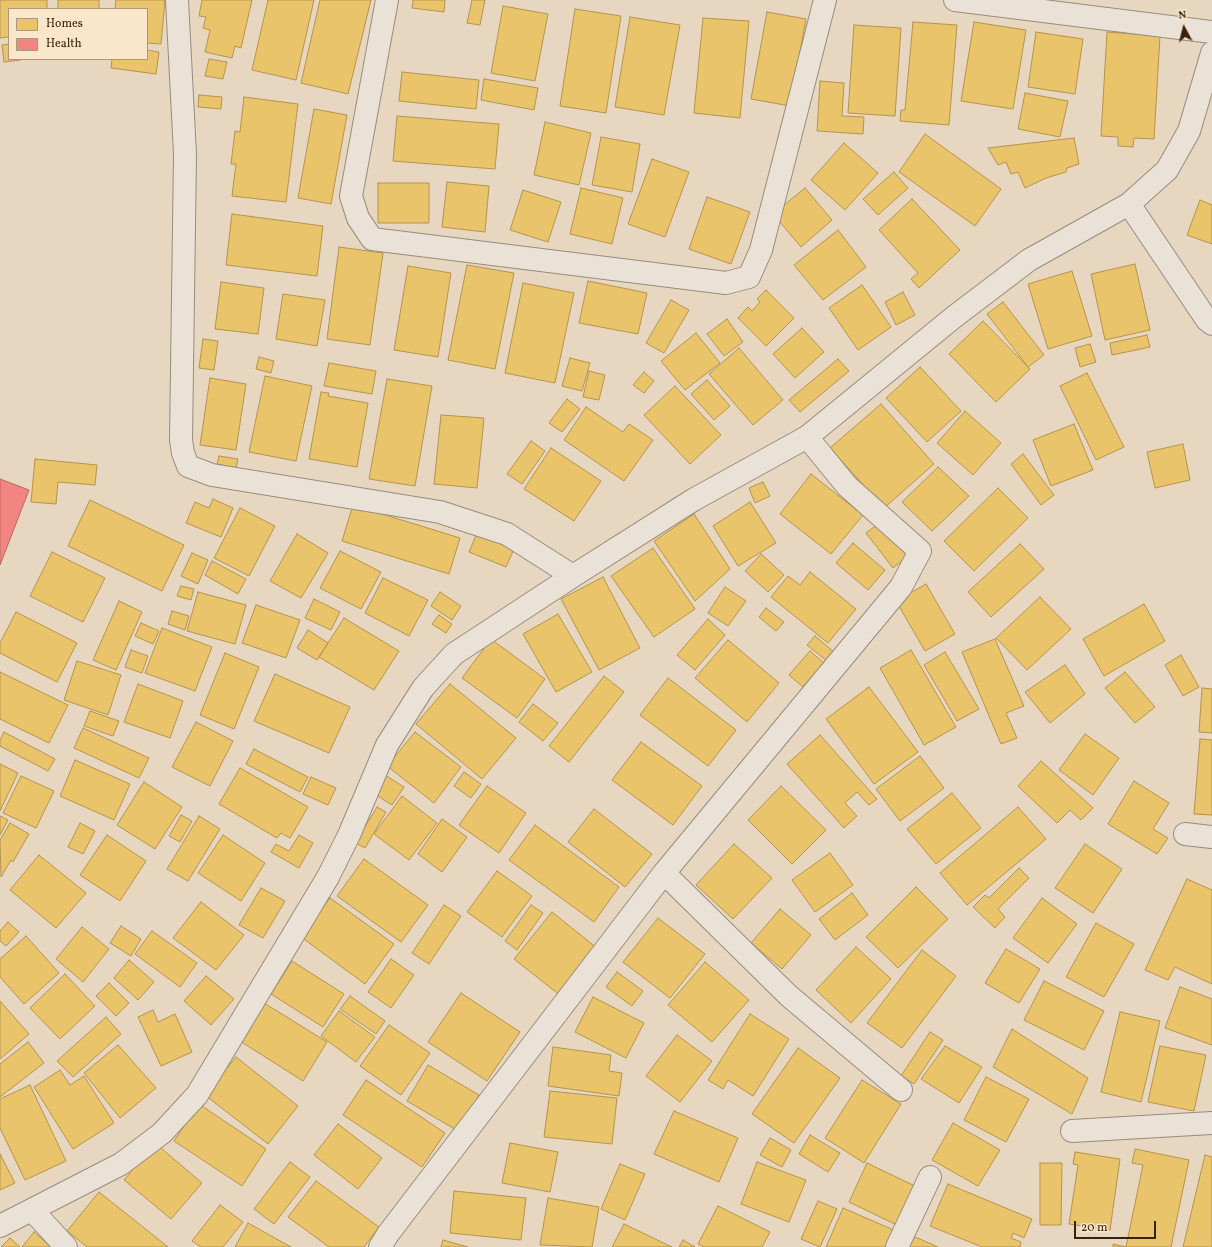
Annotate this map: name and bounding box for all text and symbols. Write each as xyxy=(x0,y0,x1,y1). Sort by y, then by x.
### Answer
legend xyxy=(8,8,148,60)
north arrow xyxy=(1164,8,1204,48)
text: N xyxy=(1178,8,1187,24)
text: Homes xyxy=(46,16,83,32)
text: Health xyxy=(46,36,82,52)
scale bar xyxy=(1076,1213,1158,1239)
text: 20 m xyxy=(1081,1220,1108,1236)

